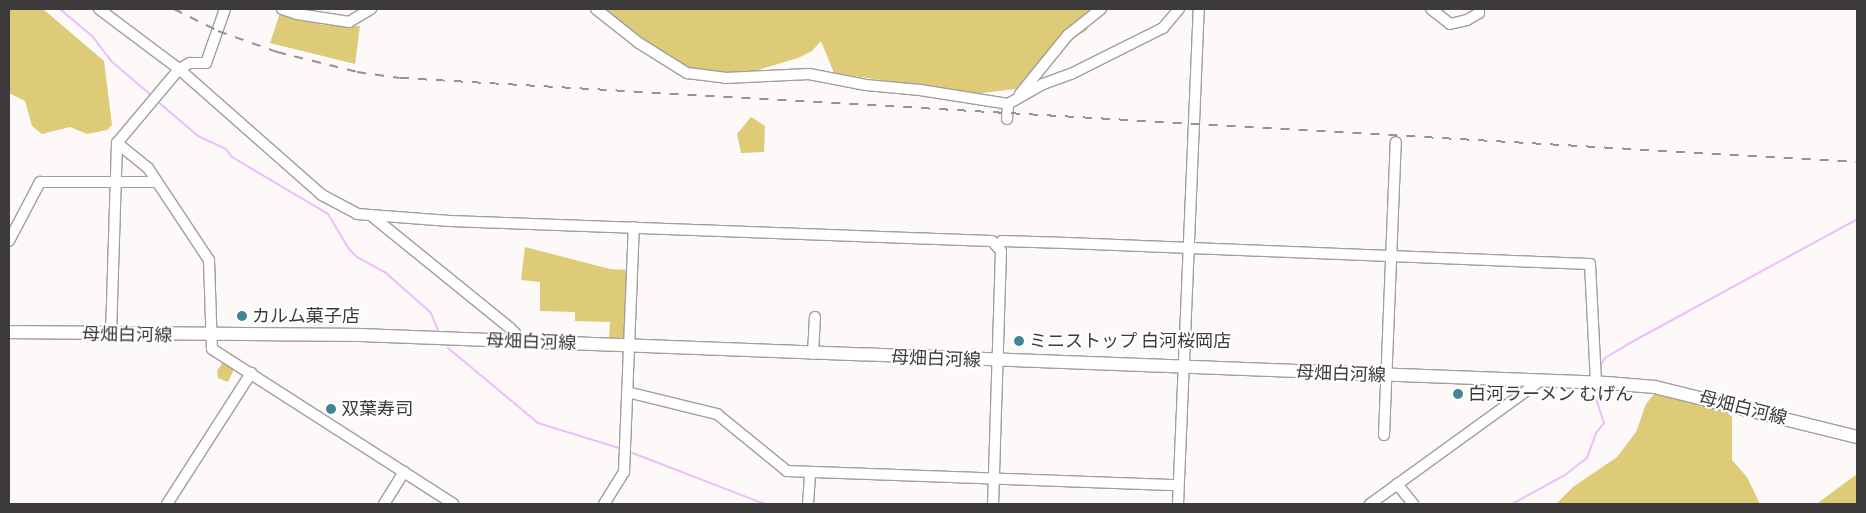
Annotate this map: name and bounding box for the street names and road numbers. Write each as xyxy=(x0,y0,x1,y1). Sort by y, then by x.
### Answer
street label: 母畑白河線 xyxy=(82,323,172,347)
street label: 母畑白河線 xyxy=(486,330,576,354)
street label: 母畑白河線 xyxy=(891,347,981,371)
street label: 母畑白河線 xyxy=(1296,362,1386,386)
street label: 母畑白河線 xyxy=(1697,387,1789,429)

